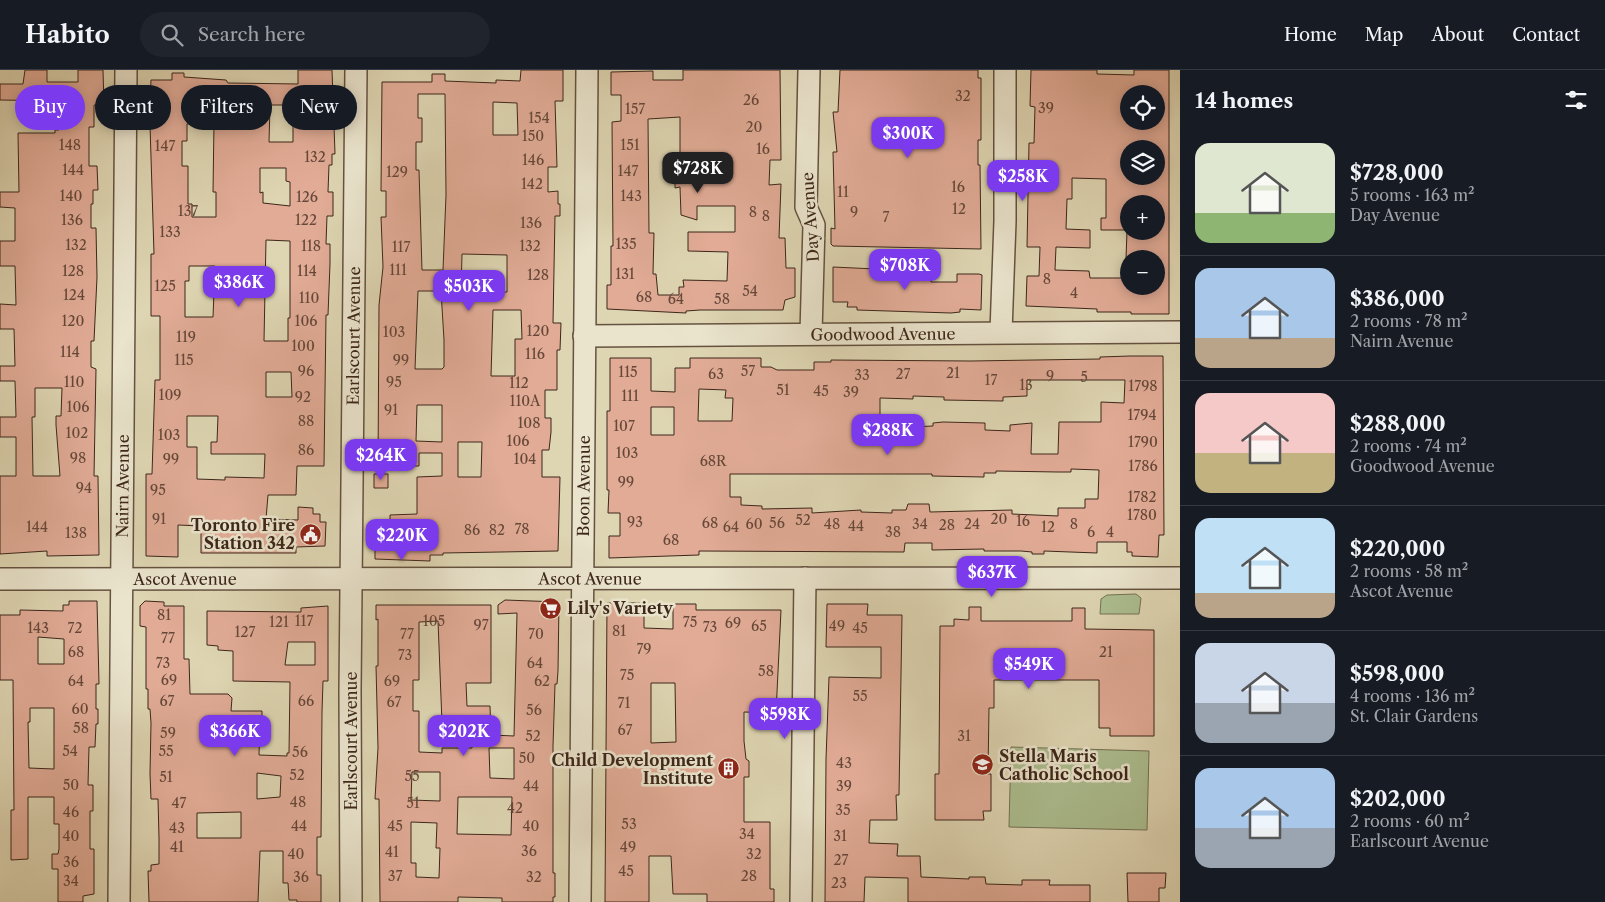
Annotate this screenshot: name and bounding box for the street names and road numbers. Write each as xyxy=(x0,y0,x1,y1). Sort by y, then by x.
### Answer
street label: Day Avenue xyxy=(797,171,823,263)
street label: Earlscourt Avenue xyxy=(343,266,364,406)
street label: Goodwood Avenue xyxy=(810,324,956,344)
street label: Nairn Avenue xyxy=(112,434,133,538)
street label: Boon Avenue xyxy=(573,435,594,537)
street label: Ascot Avenue xyxy=(537,568,642,589)
street label: Ascot Avenue xyxy=(132,569,237,589)
street label: Earlscourt Avenue xyxy=(341,672,361,810)

